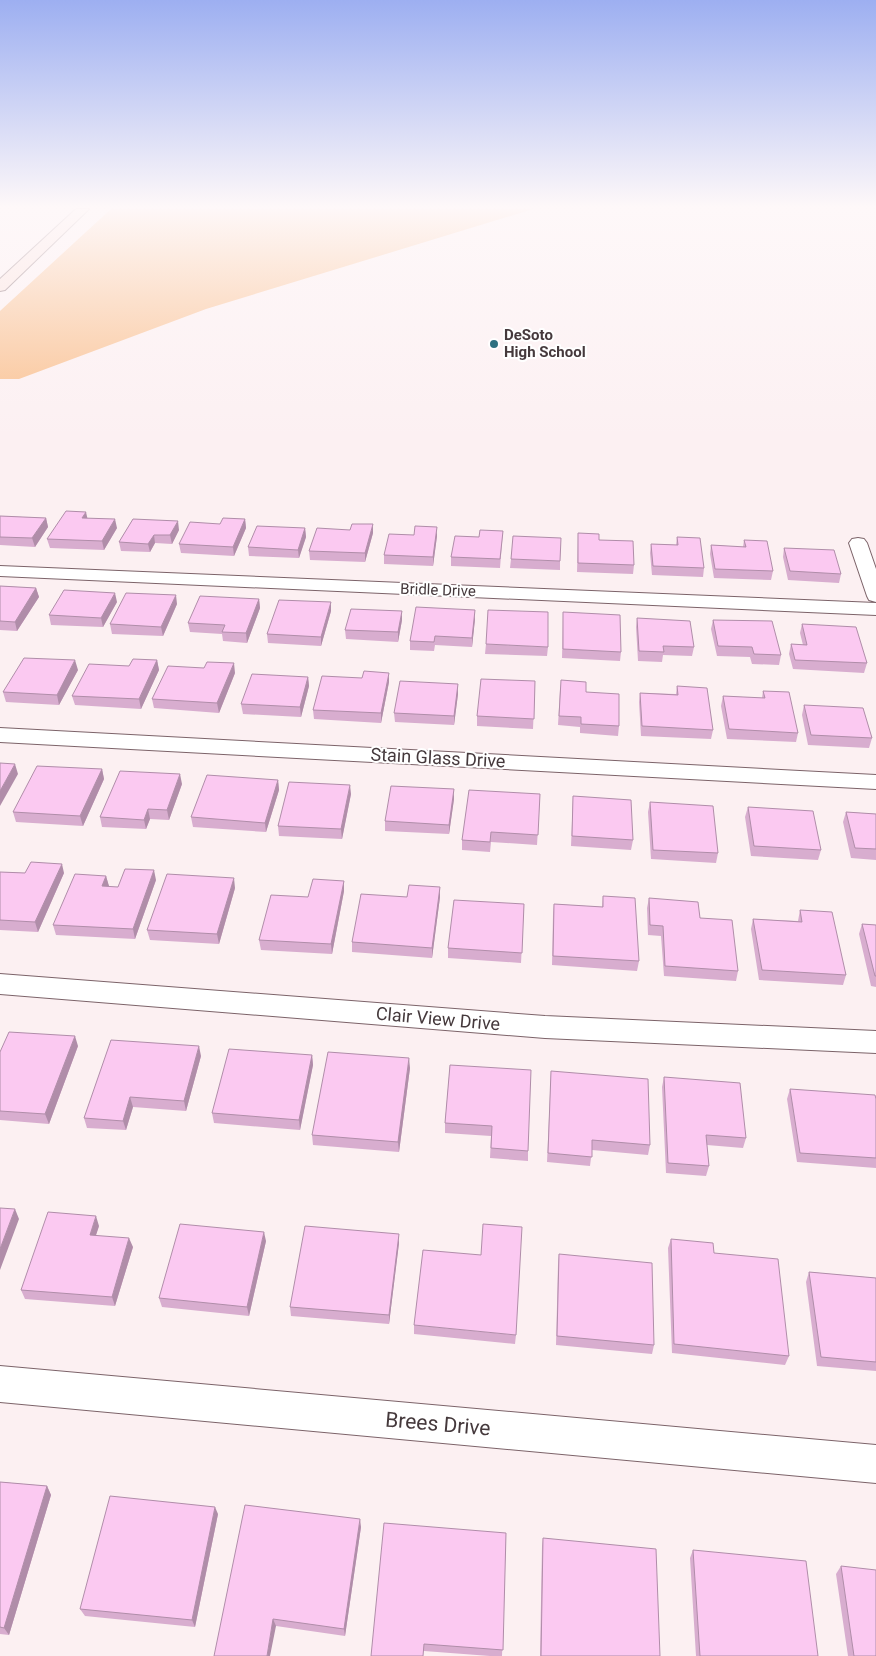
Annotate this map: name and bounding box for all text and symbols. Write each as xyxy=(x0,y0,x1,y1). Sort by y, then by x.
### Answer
place label: DeSoto High School xyxy=(504,326,586,361)
marker: DeSoto High School xyxy=(488,338,500,350)
street label: Bridle Drive xyxy=(400,580,476,600)
street label: Stain Glass Drive xyxy=(370,743,506,772)
street label: Clair View Drive xyxy=(375,1003,501,1034)
street label: Brees Drive xyxy=(384,1407,492,1441)

